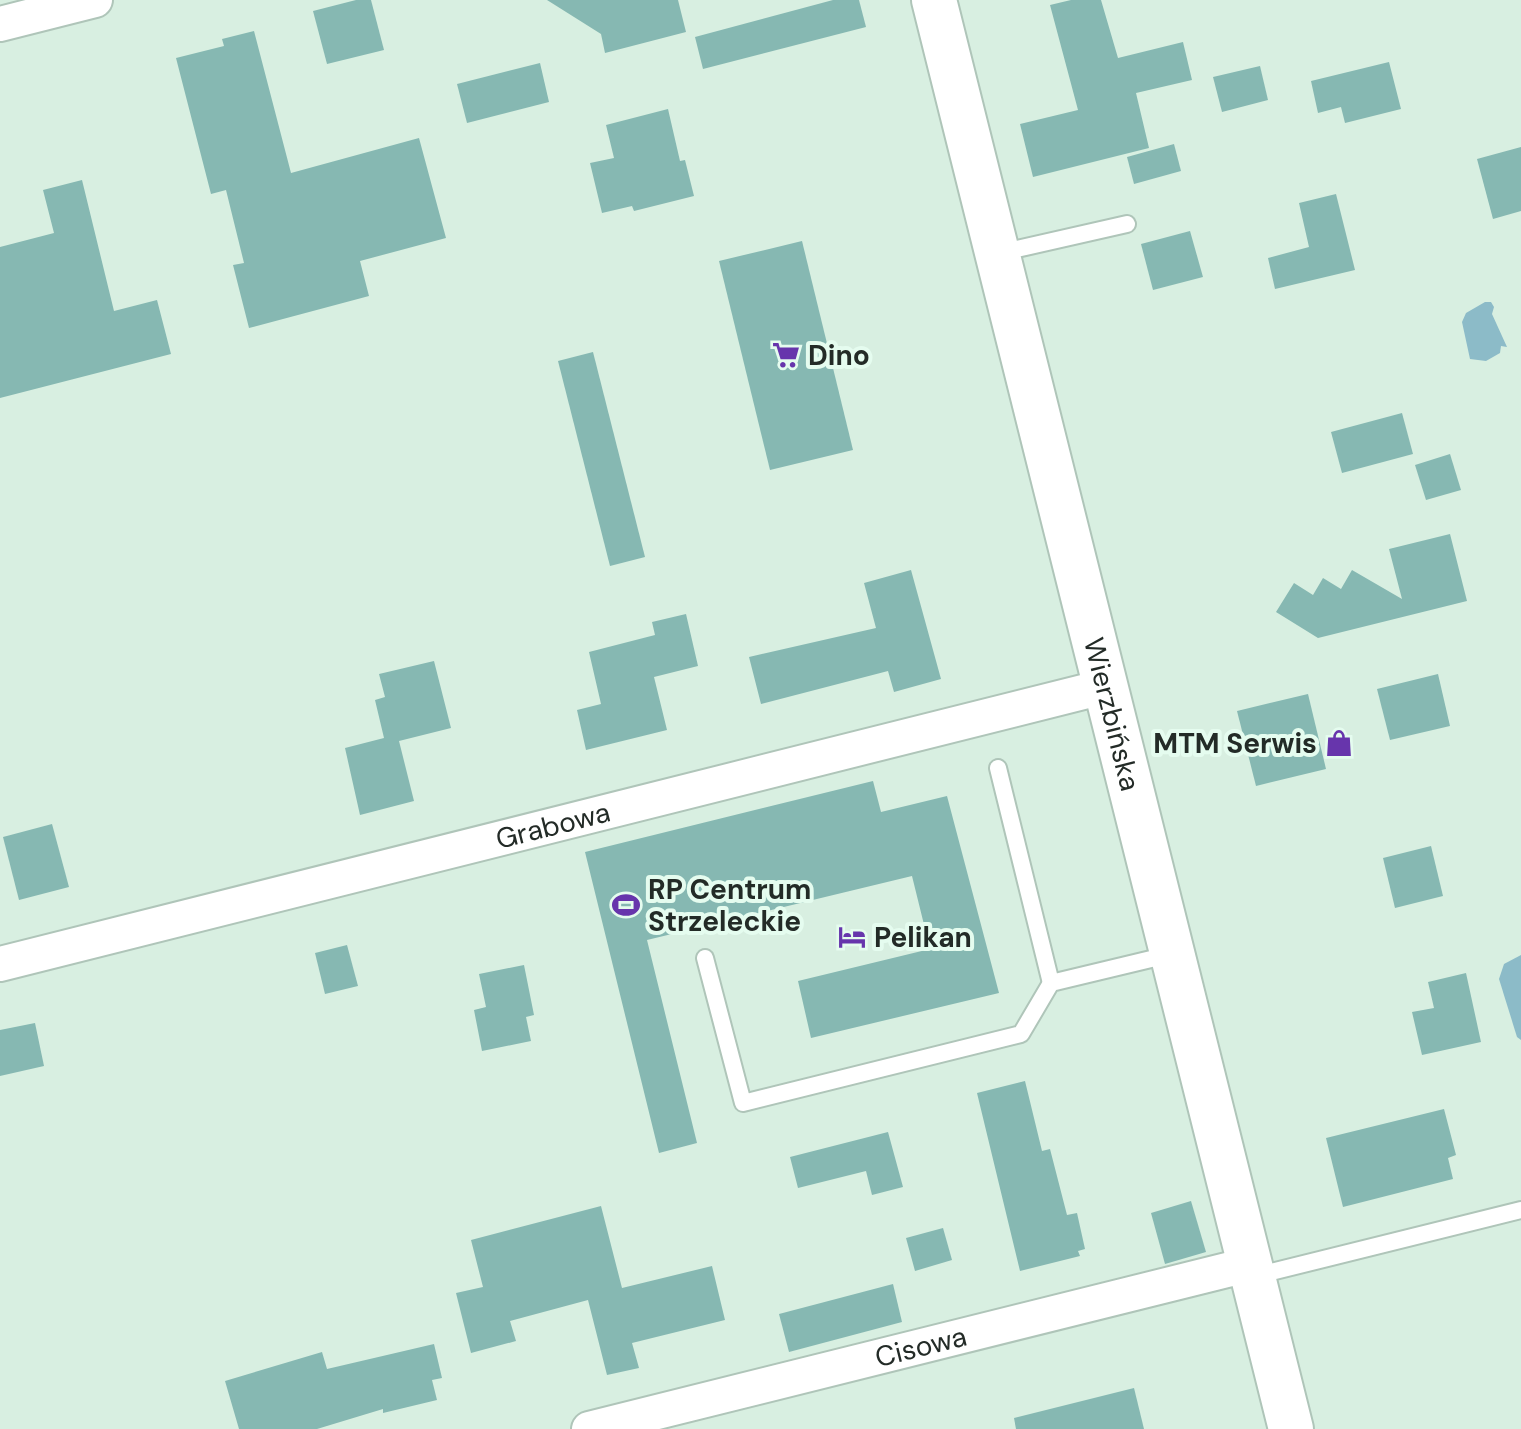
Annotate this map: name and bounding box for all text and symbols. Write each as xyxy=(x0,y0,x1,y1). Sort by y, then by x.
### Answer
place label: Dino xyxy=(808,337,870,374)
supermarket icon: Dino xyxy=(771,340,801,370)
street label: Wierzbińska xyxy=(1075,634,1149,795)
place label: MTM Serwis xyxy=(1153,725,1317,762)
shop icon: MTM Serwis xyxy=(1324,728,1354,758)
street label: Grabowa xyxy=(492,793,614,857)
place label: RP Centrum Strzeleckie xyxy=(648,871,811,940)
sports icon: RP Centrum Strzeleckie xyxy=(611,890,641,920)
place label: Pelikan xyxy=(874,919,972,956)
hotel icon: Pelikan xyxy=(837,922,867,952)
street label: Cisowa xyxy=(871,1317,970,1375)

